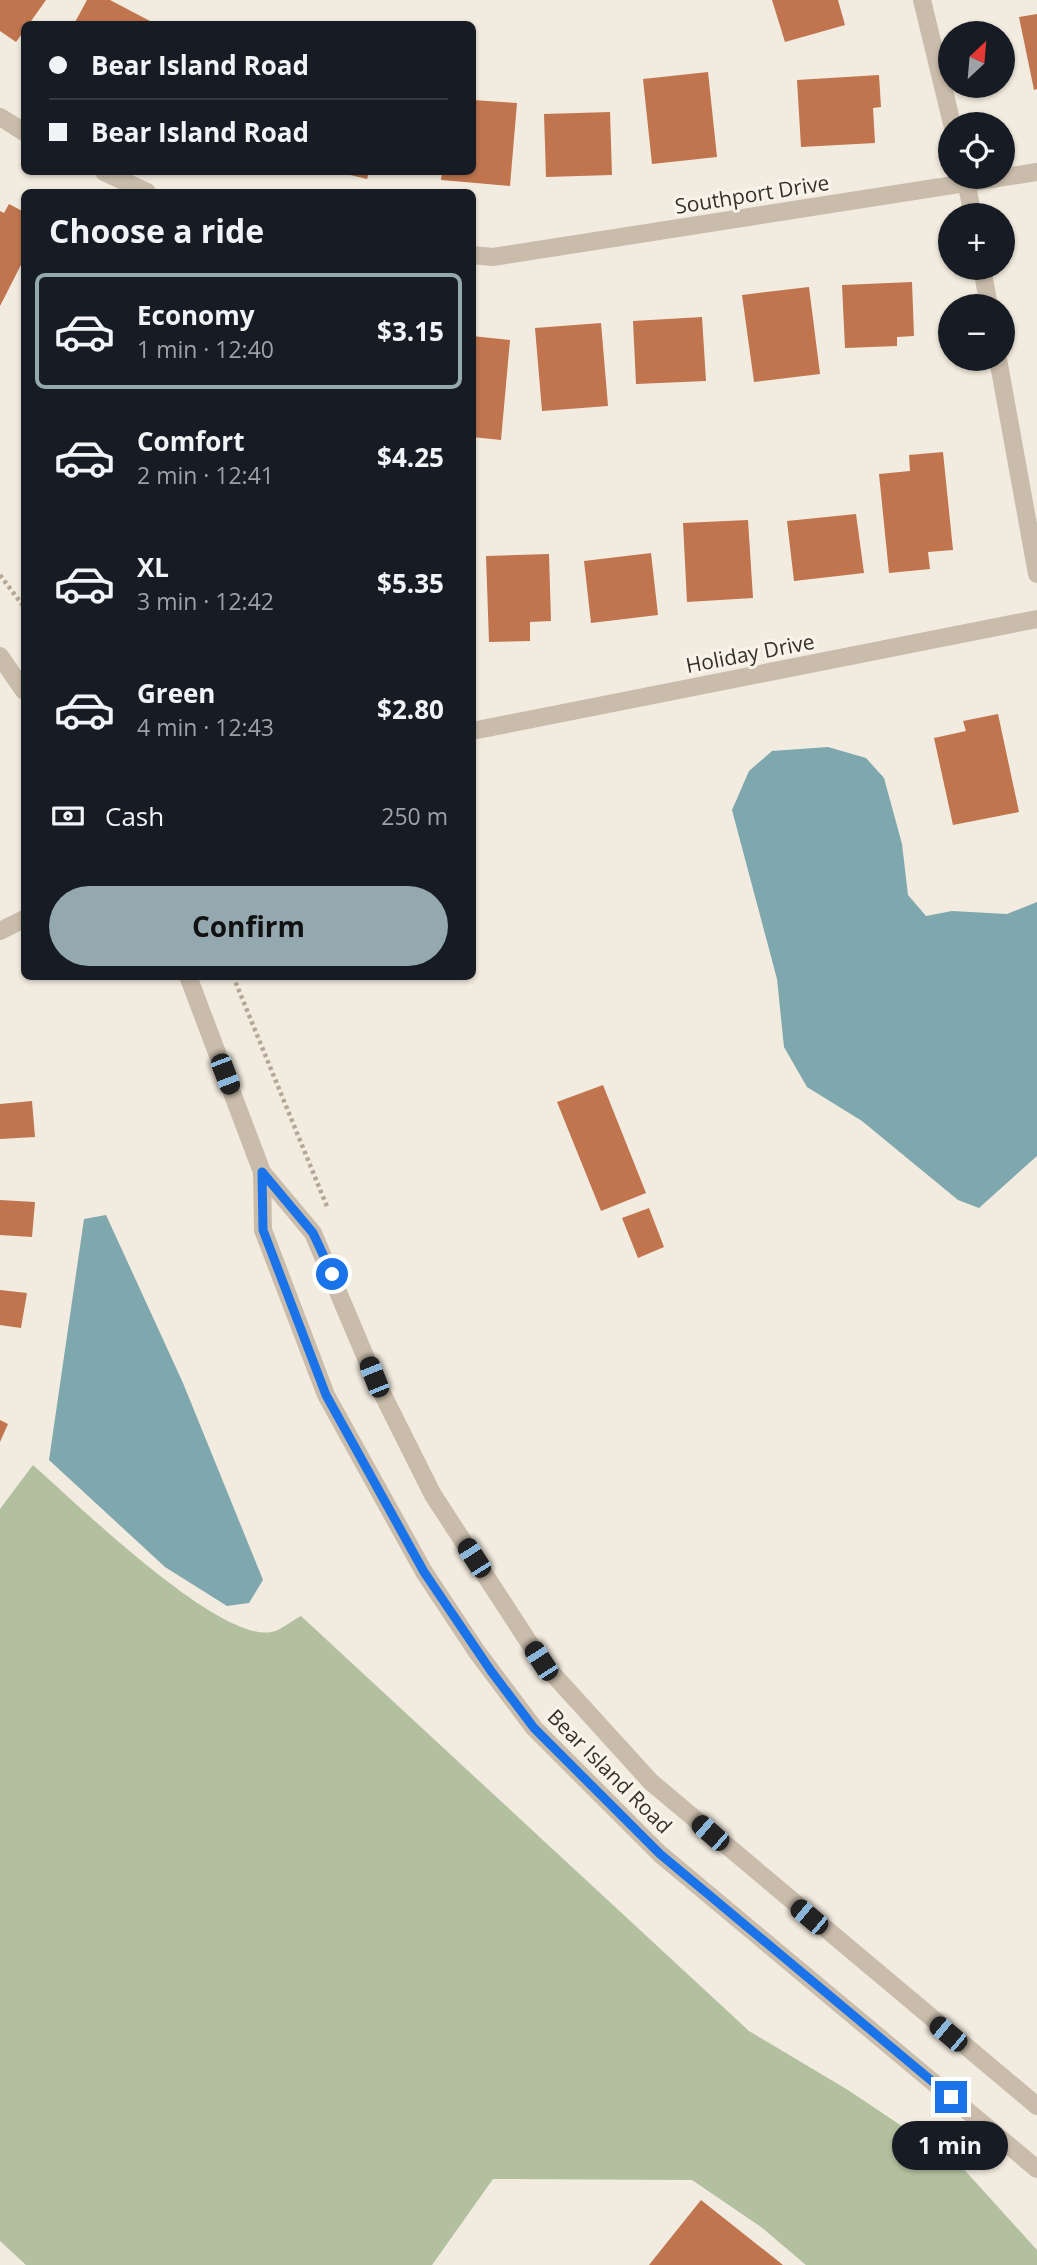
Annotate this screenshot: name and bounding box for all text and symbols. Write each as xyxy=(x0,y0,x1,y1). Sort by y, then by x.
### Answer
north arrow xyxy=(938,21,1015,98)
map controls xyxy=(938,21,1015,371)
text: Bear Island Road xyxy=(91,47,309,83)
button: locate xyxy=(938,112,1015,189)
text: Bear Island Road xyxy=(91,114,309,150)
street label: Southport Drive xyxy=(673,168,831,220)
button: + xyxy=(938,203,1015,280)
text: Choose a ride xyxy=(49,209,264,252)
button: − xyxy=(938,294,1015,371)
text: Economy xyxy=(137,297,255,333)
icon: car xyxy=(53,300,116,363)
text: $3.15 xyxy=(377,313,444,349)
text: 1 min · 12:40 xyxy=(137,333,274,365)
text: Comfort xyxy=(137,423,244,459)
icon: car xyxy=(53,426,116,489)
text: $4.25 xyxy=(377,439,444,475)
text: 2 min · 12:41 xyxy=(137,459,274,491)
text: XL xyxy=(137,549,169,585)
icon: car xyxy=(53,552,116,615)
text: $5.35 xyxy=(377,565,444,601)
text: 3 min · 12:42 xyxy=(137,585,274,617)
street label: Holiday Drive xyxy=(683,627,817,679)
text: Green xyxy=(137,675,215,711)
icon: car xyxy=(53,678,116,741)
text: $2.80 xyxy=(377,691,444,727)
text: 4 min · 12:43 xyxy=(137,711,274,743)
icon: cash xyxy=(49,797,87,835)
text: Cash xyxy=(105,798,164,834)
text: 250 m xyxy=(381,800,448,832)
button: Confirm xyxy=(49,886,448,966)
car xyxy=(208,1051,243,1097)
route start xyxy=(316,1258,348,1290)
car xyxy=(357,1354,392,1400)
car xyxy=(454,1535,495,1581)
car xyxy=(521,1638,562,1684)
street label: Bear Island Road xyxy=(542,1703,678,1839)
car xyxy=(688,1811,733,1855)
car xyxy=(787,1895,832,1939)
car xyxy=(926,2012,971,2056)
route end xyxy=(935,2081,967,2113)
callout: 1 min xyxy=(893,2122,1009,2170)
text: 1 min xyxy=(918,2129,982,2161)

